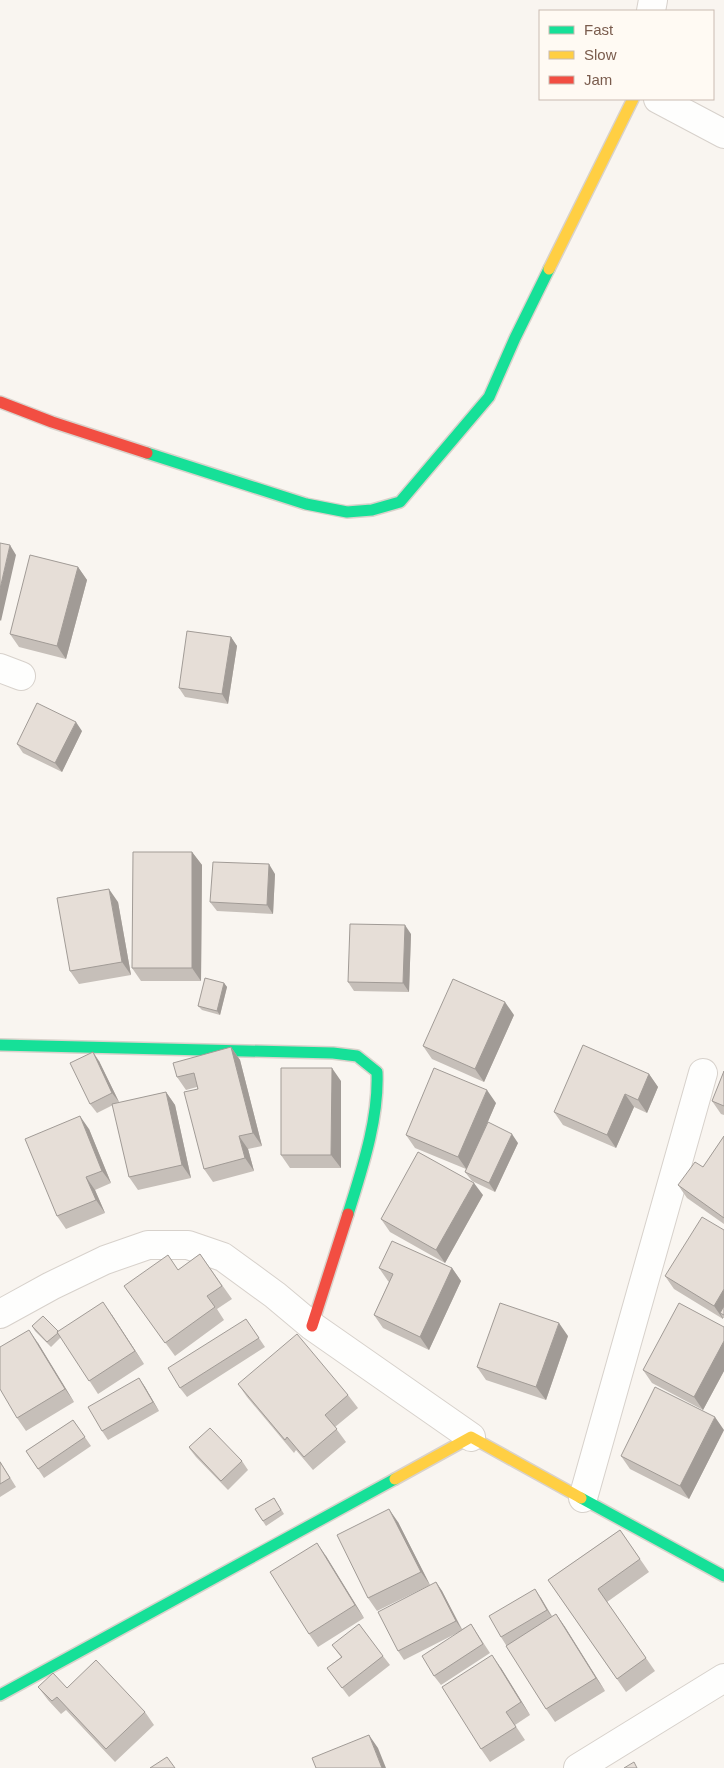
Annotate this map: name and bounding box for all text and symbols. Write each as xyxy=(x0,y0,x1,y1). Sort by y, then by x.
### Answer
legend xyxy=(539,10,714,100)
text: Fast xyxy=(584,21,614,38)
text: Slow xyxy=(584,46,617,63)
text: Jam xyxy=(584,71,612,88)

